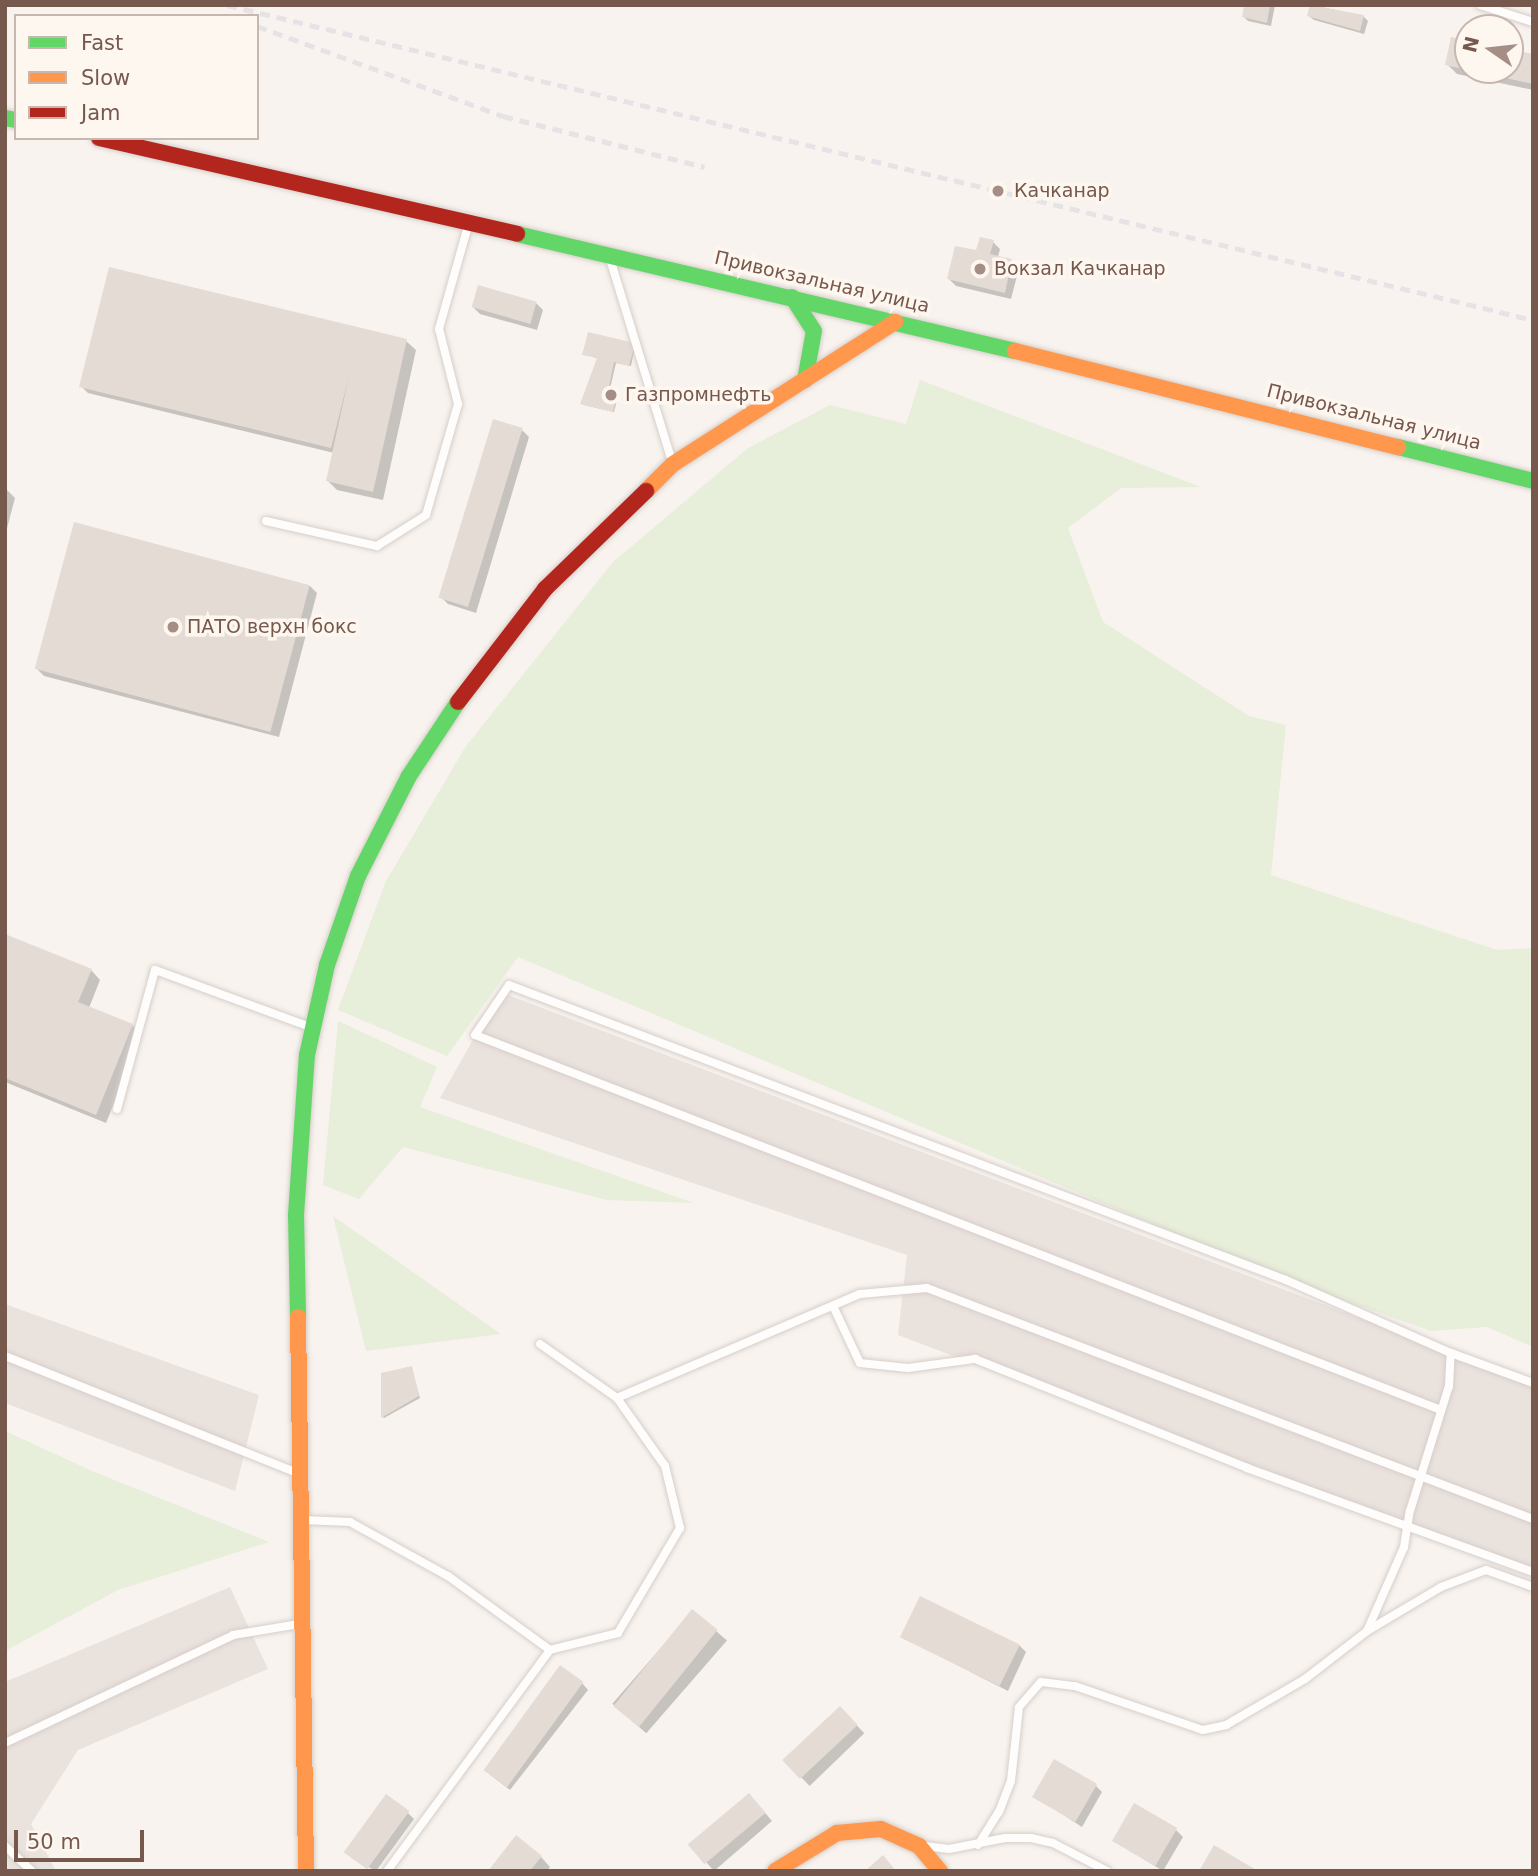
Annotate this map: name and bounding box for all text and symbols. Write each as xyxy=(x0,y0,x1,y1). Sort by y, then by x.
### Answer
legend xyxy=(14,14,259,140)
north arrow xyxy=(1454,14,1524,84)
text: Fast xyxy=(81,31,123,55)
text: N xyxy=(1458,34,1483,55)
text: Slow xyxy=(81,66,130,90)
text: Jam xyxy=(81,101,121,125)
place label: Качканар xyxy=(1014,180,1110,202)
marker: Качканар xyxy=(988,181,1008,201)
street label: Привокзальная улица xyxy=(712,246,932,318)
place label: Вокзал Качканар xyxy=(994,258,1166,280)
marker: Вокзал Качканар xyxy=(972,261,988,277)
street label: Привокзальная улица xyxy=(1265,379,1483,455)
place label: Газпромнефть xyxy=(625,384,771,406)
marker: Газпромнефть xyxy=(603,387,619,403)
place label: ПАТО верхн бокс xyxy=(187,616,357,638)
marker: ПАТО верхн бокс xyxy=(165,619,181,635)
scale bar xyxy=(18,1816,147,1860)
text: 50 m xyxy=(27,1830,81,1854)

